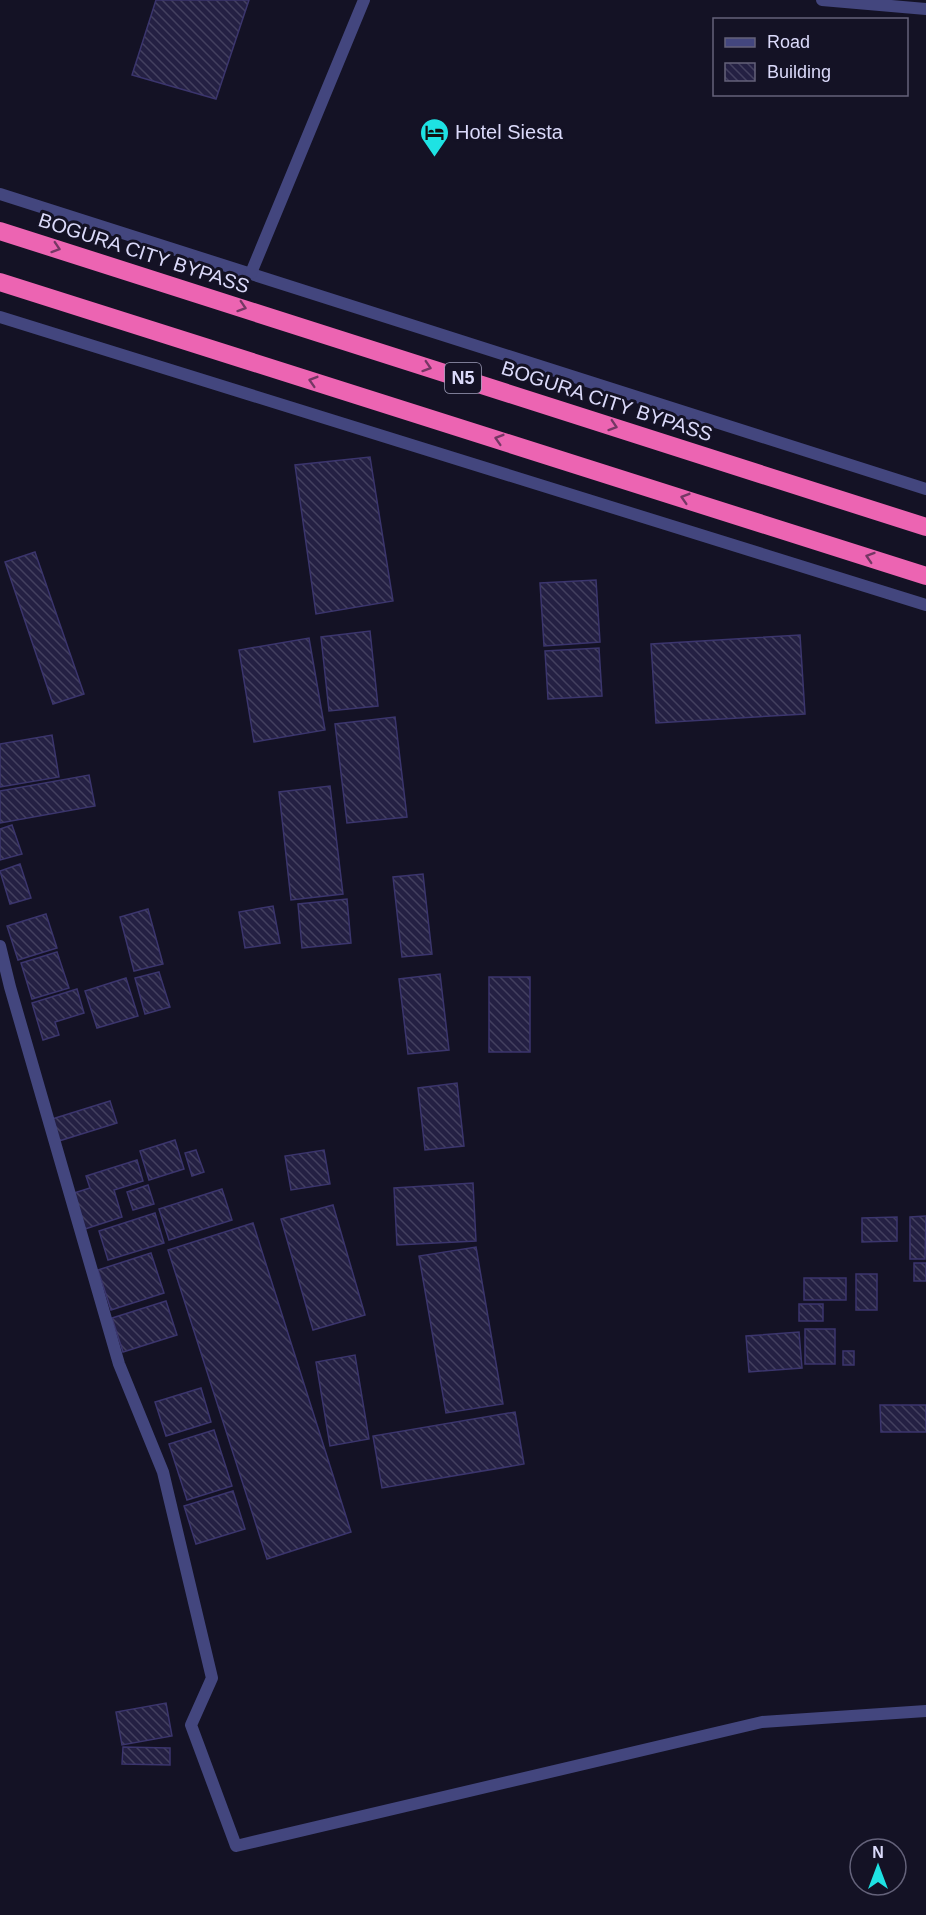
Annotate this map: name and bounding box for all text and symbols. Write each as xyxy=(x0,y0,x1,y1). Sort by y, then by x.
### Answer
legend xyxy=(713,18,908,96)
text: Road xyxy=(767,32,810,52)
text: Building xyxy=(767,62,831,82)
hotel icon: Hotel Siesta xyxy=(418,116,450,158)
place label: Hotel Siesta xyxy=(455,121,564,143)
street label: BOGURA CITY BYPASS xyxy=(36,208,252,298)
one-way arrow xyxy=(50,241,61,254)
one-way arrow xyxy=(236,300,247,313)
street label: BOGURA CITY BYPASS xyxy=(499,356,715,446)
one-way arrow xyxy=(421,359,432,372)
road number: N5 xyxy=(445,363,481,393)
one-way arrow xyxy=(308,376,319,388)
one-way arrow xyxy=(607,419,618,431)
one-way arrow xyxy=(494,434,505,446)
one-way arrow xyxy=(680,493,691,505)
one-way arrow xyxy=(865,552,876,565)
north arrow xyxy=(848,1837,908,1897)
text: N xyxy=(872,1844,884,1861)

